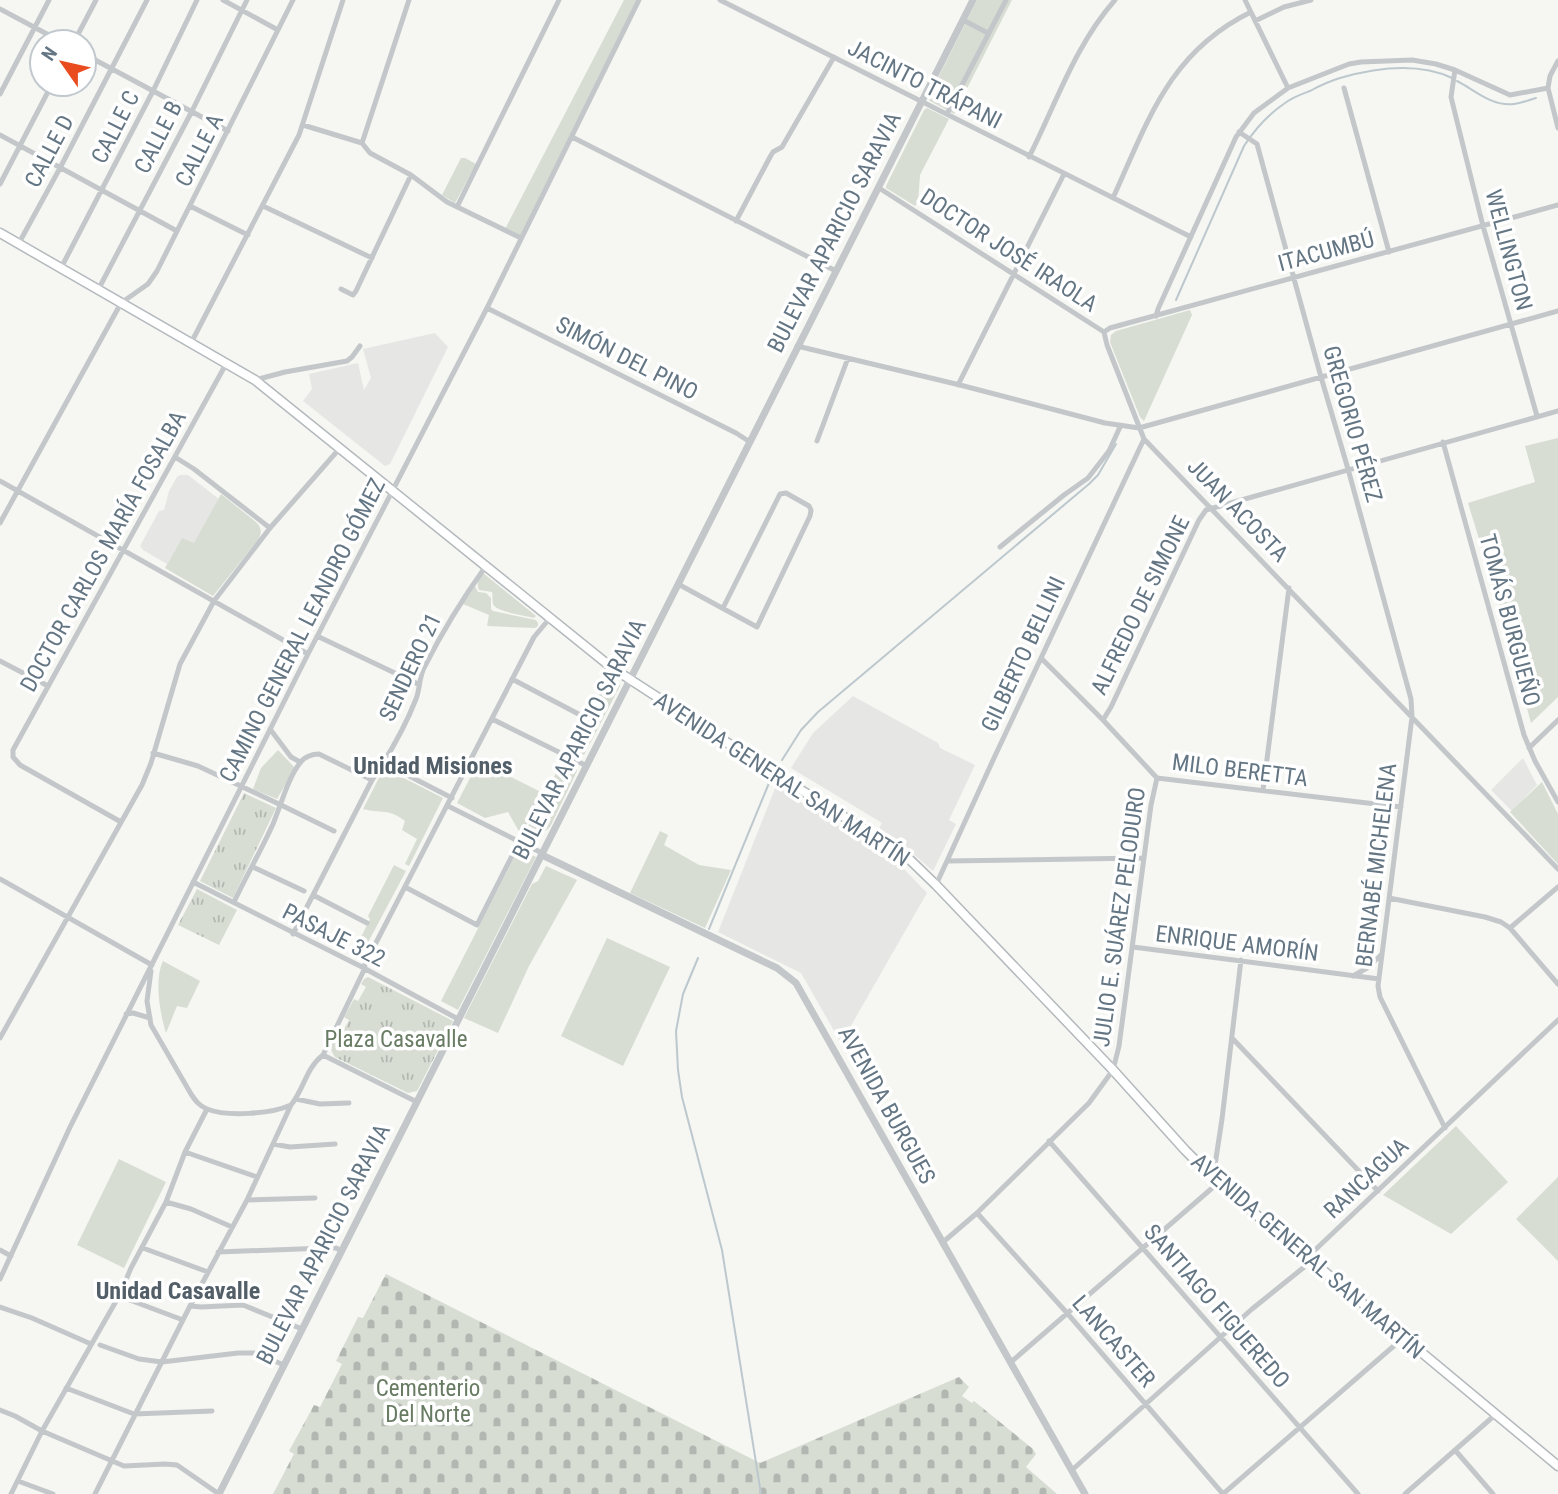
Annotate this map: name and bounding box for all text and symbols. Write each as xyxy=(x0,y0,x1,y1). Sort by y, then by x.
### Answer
north arrow xyxy=(28,28,98,98)
street label: JACINTO TRÁPANI xyxy=(843,33,1007,135)
text: N xyxy=(37,43,62,65)
street label: CALLE C xyxy=(86,86,145,168)
street label: CALLE B xyxy=(129,97,188,178)
street label: BULEVAR APARICIO SARAVIA xyxy=(762,108,907,357)
street label: CALLE A xyxy=(170,109,229,191)
street label: CALLE D xyxy=(19,110,80,192)
street label: DOCTOR JOSÉ IRAOLA xyxy=(915,182,1103,318)
street label: WELLINGTON xyxy=(1479,187,1538,314)
street label: ITACUMBÚ xyxy=(1275,225,1377,277)
street label: SIMÓN DEL PINO xyxy=(551,310,703,406)
street label: GREGORIO PÉREZ xyxy=(1317,342,1389,506)
street label: DOCTOR CARLOS MARÍA FOSALBA xyxy=(14,406,192,696)
street label: JUAN ACOSTA xyxy=(1182,453,1293,568)
street label: CAMINO GENERAL LEANDRO GÓMEZ xyxy=(213,473,391,787)
street label: ALFREDO DE SIMONE xyxy=(1085,511,1195,699)
street label: TOMÁS BURGUEÑO xyxy=(1474,531,1546,709)
street label: GILBERTO BELLINI xyxy=(976,572,1071,736)
street label: SENDERO 21 xyxy=(374,609,447,726)
street label: BULEVAR APARICIO SARAVIA xyxy=(507,615,652,864)
street label: AVENIDA GENERAL SAN MARTÍN xyxy=(649,686,915,872)
street label: MILO BERETTA xyxy=(1170,749,1309,792)
district label: Unidad Misiones xyxy=(353,752,513,780)
street label: BERNABÉ MICHELENA xyxy=(1350,761,1402,969)
street label: JULIO E. SUÁREZ PELODURO xyxy=(1087,785,1151,1049)
street label: PASAJE 322 xyxy=(278,898,390,973)
street label: ENRIQUE AMORÍN xyxy=(1154,919,1320,967)
street label: AVENIDA BURGUES xyxy=(832,1022,941,1189)
park label: Plaza Casavalle xyxy=(325,1026,467,1053)
street label: BULEVAR APARICIO SARAVIA xyxy=(251,1120,396,1369)
street label: RANCAGUA xyxy=(1319,1133,1414,1224)
street label: AVENIDA GENERAL SAN MARTÍN xyxy=(1186,1147,1430,1365)
street label: SANTIAGO FIGUEREDO xyxy=(1138,1219,1295,1394)
district label: Unidad Casavalle xyxy=(96,1277,260,1305)
street label: LANCASTER xyxy=(1067,1290,1161,1393)
park label: Cementerio Del Norte xyxy=(376,1375,480,1428)

